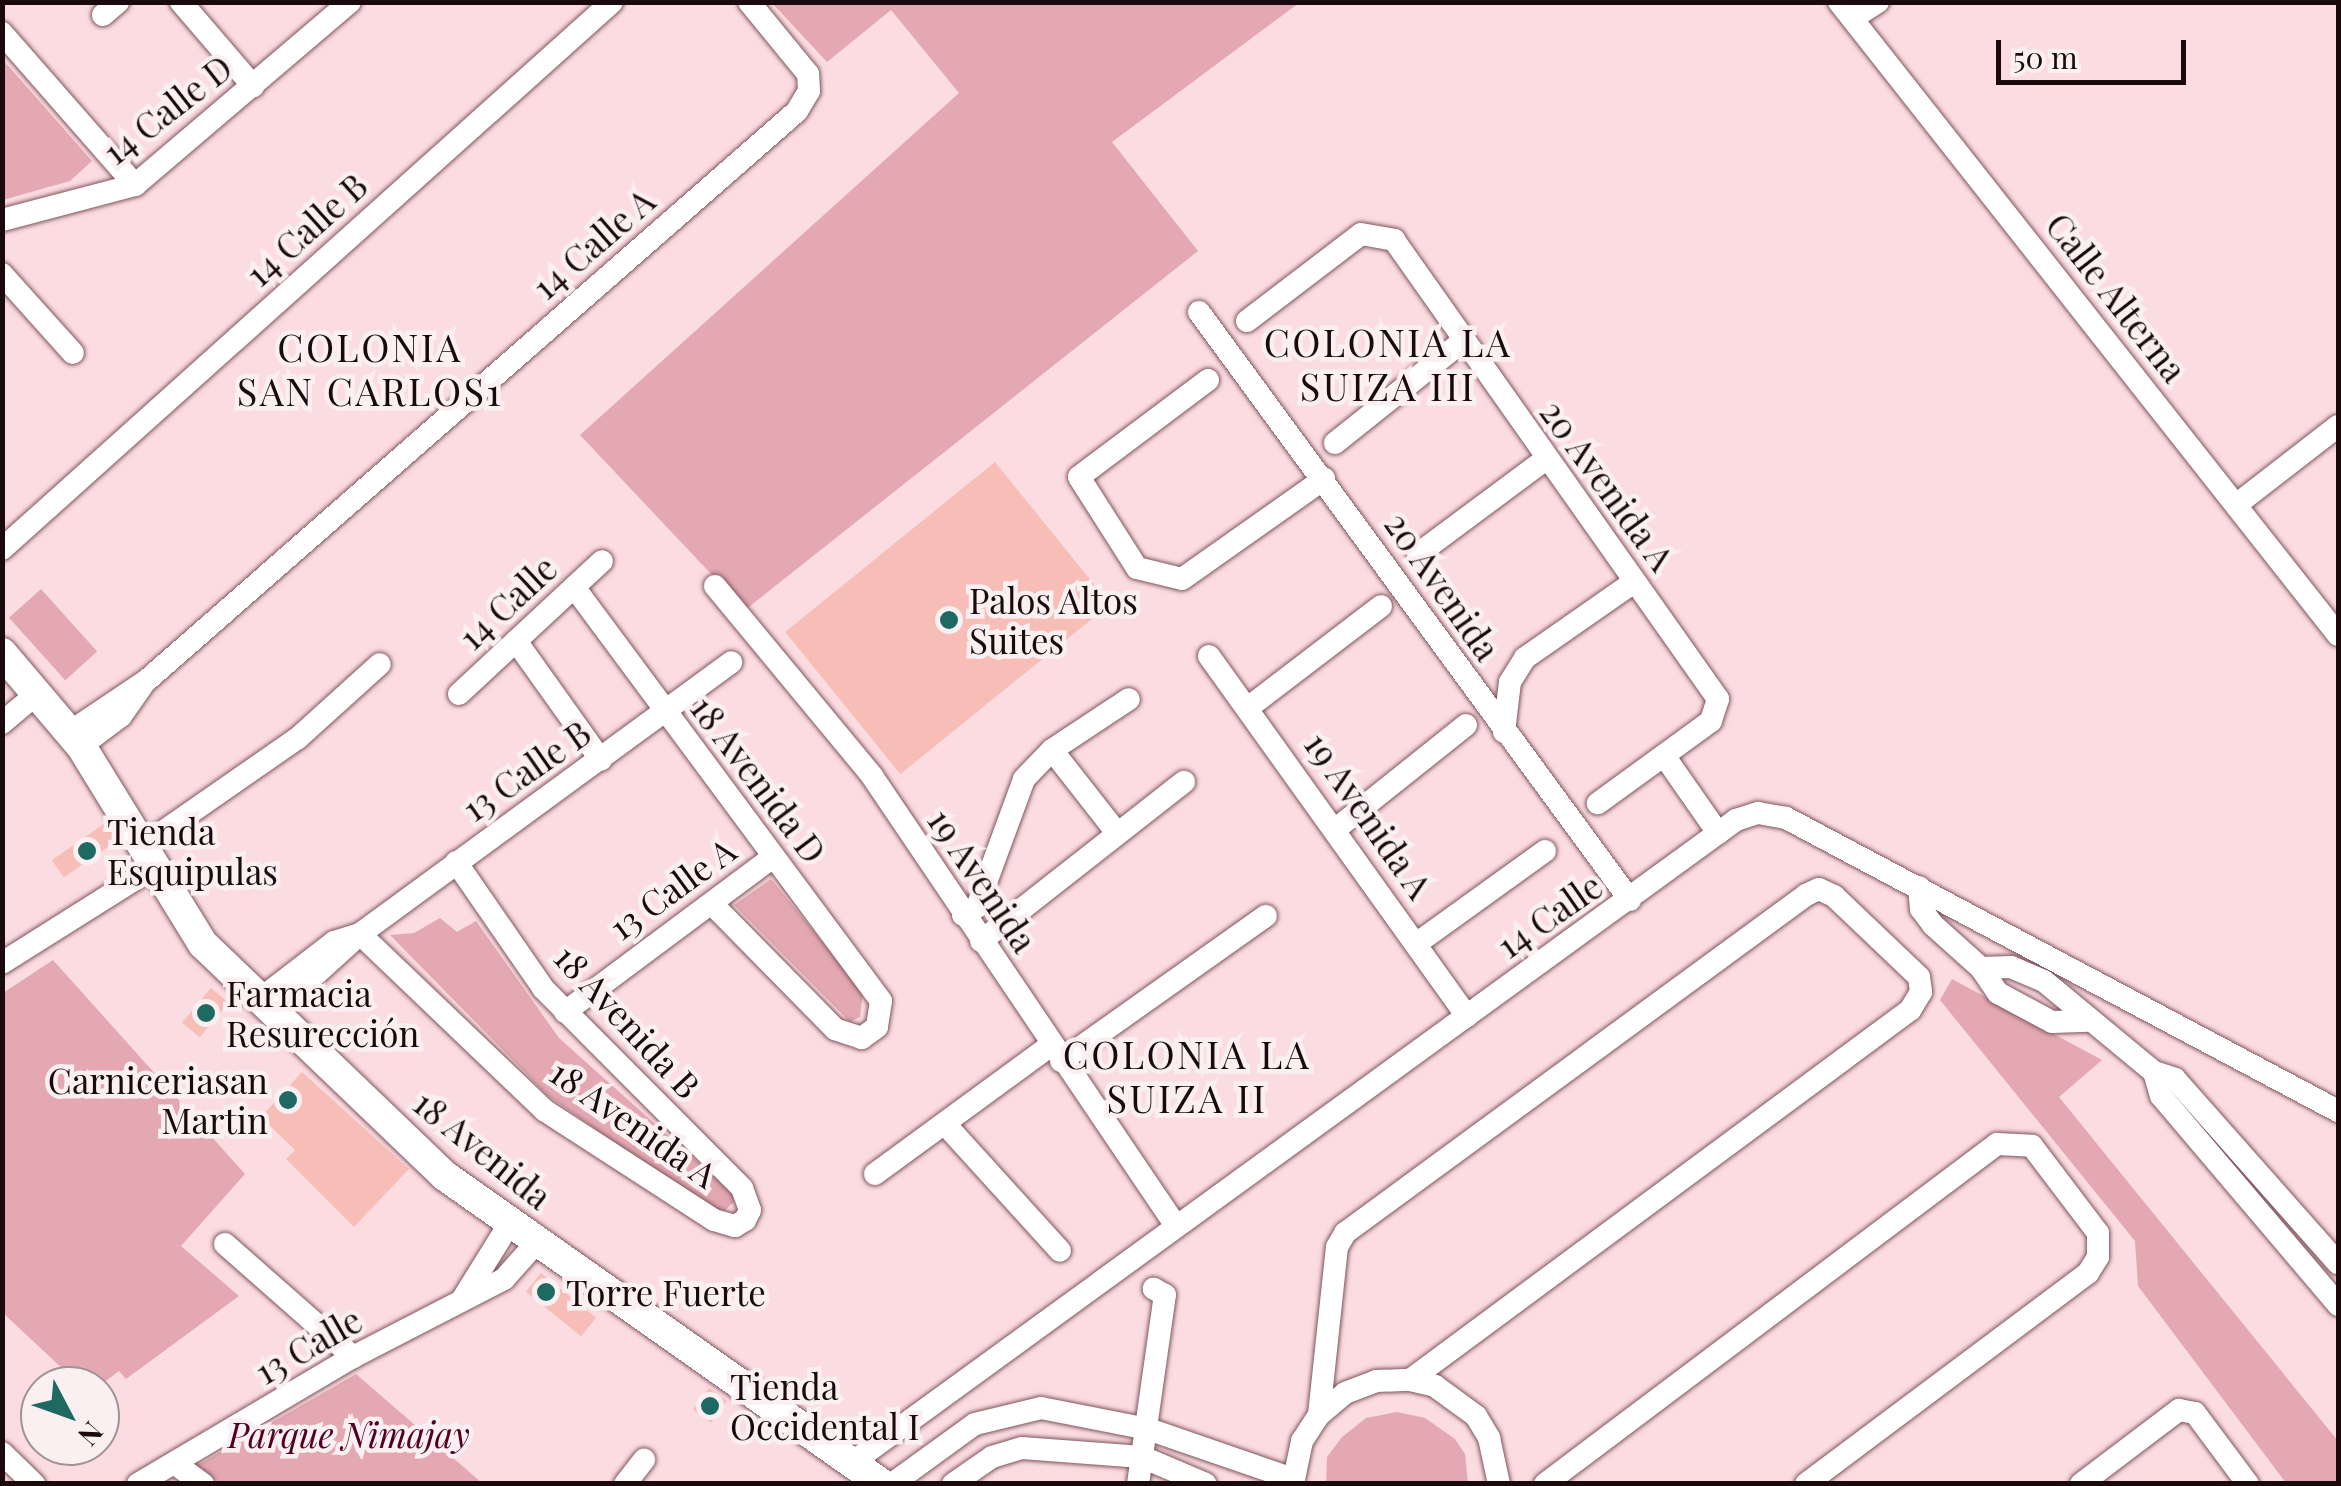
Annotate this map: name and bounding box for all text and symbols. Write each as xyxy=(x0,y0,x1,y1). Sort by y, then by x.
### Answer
scale bar xyxy=(2001,20,2191,82)
text: 50 m xyxy=(2013,37,2078,77)
street label: 14 Calle D xyxy=(94,46,240,172)
street label: 14 Calle B xyxy=(237,164,375,294)
street label: 14 Calle A xyxy=(523,178,663,308)
street label: Calle Alterna xyxy=(2038,204,2196,390)
district label: COLONIA LA SUIZA III xyxy=(1264,319,1512,408)
district label: COLONIA SAN CARLOS1 xyxy=(237,324,503,414)
street label: 20 Avenida A xyxy=(1531,391,1685,579)
street label: 20 Avenida xyxy=(1376,504,1510,668)
street label: 14 Calle xyxy=(450,546,564,658)
place label: Palos Altos Suites xyxy=(969,579,1139,661)
marker: Palos Altos Suites xyxy=(938,609,960,631)
street label: 18 Avenida D xyxy=(682,687,836,871)
street label: 13 Calle B xyxy=(454,711,598,829)
street label: 19 Avenida A xyxy=(1296,723,1442,907)
street label: 19 Avenida xyxy=(919,800,1047,960)
place label: Tienda Esquipulas xyxy=(107,810,278,892)
street label: 13 Calle A xyxy=(600,828,744,948)
marker: Tienda Esquipulas xyxy=(76,840,98,862)
street label: 14 Calle xyxy=(1489,864,1609,966)
street label: 18 Avenida B xyxy=(546,935,710,1107)
place label: Farmacia Resurección xyxy=(226,972,419,1054)
marker: Farmacia Resurección xyxy=(195,1002,217,1024)
district label: COLONIA LA SUIZA II xyxy=(1063,1031,1311,1120)
street label: 18 Avenida A xyxy=(542,1050,726,1196)
place label: Carniceriasan Martin xyxy=(48,1059,268,1141)
street label: 18 Avenida xyxy=(406,1081,560,1217)
marker: Carniceriasan Martin xyxy=(277,1089,299,1111)
place label: Torre Fuerte xyxy=(566,1271,766,1313)
marker: Torre Fuerte xyxy=(535,1281,557,1303)
street label: 13 Calle xyxy=(247,1298,369,1392)
place label: Tienda Occidental I xyxy=(730,1365,920,1447)
north arrow xyxy=(20,1366,120,1466)
marker: Tienda Occidental I xyxy=(699,1395,721,1417)
park label: Parque Nimajay xyxy=(228,1413,470,1455)
text: N xyxy=(71,1415,112,1454)

